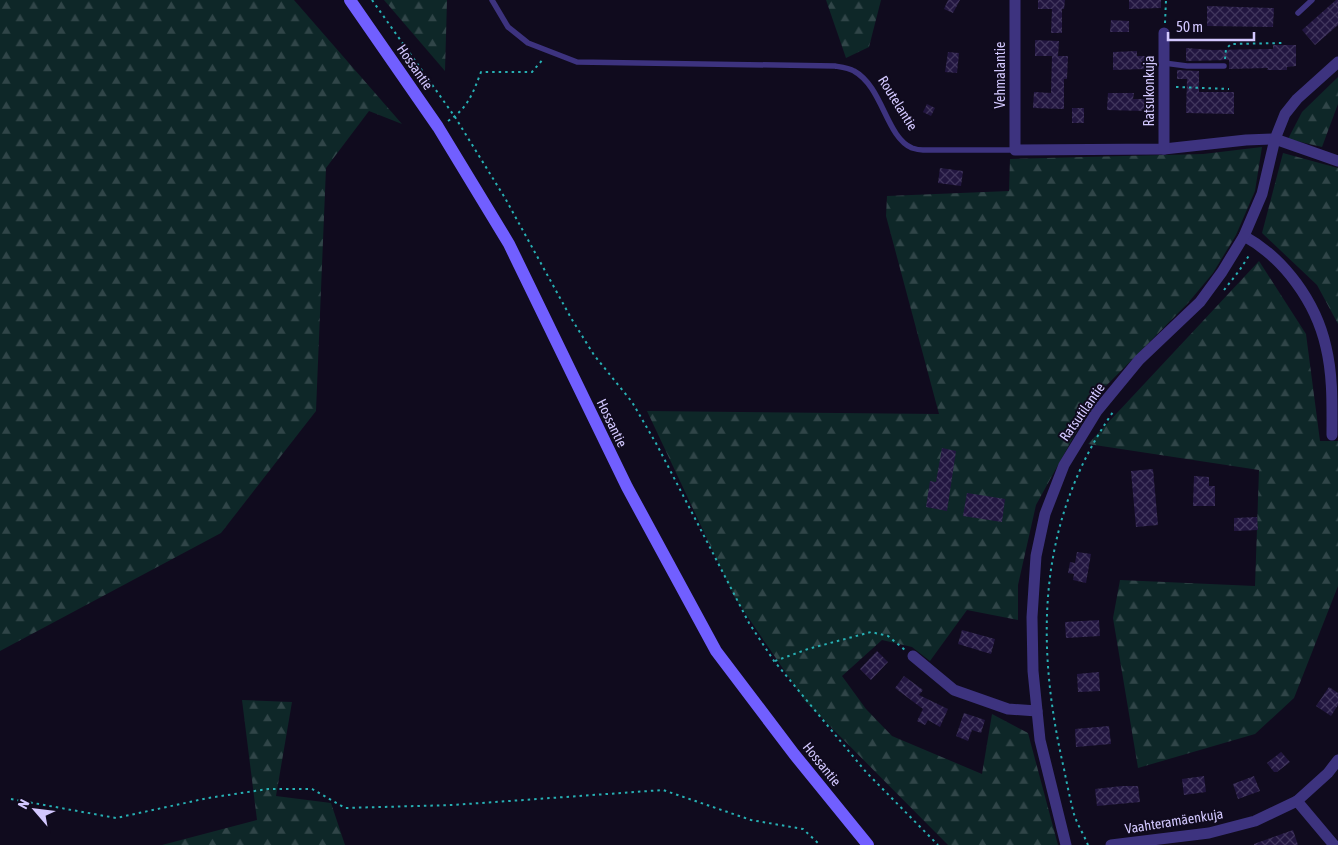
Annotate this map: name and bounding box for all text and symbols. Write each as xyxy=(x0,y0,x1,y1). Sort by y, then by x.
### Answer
scale bar xyxy=(1168,10,1254,42)
text: 50 m xyxy=(1176,18,1203,35)
street label: Hossantie xyxy=(394,41,436,93)
street label: Vehmalantie xyxy=(992,42,1008,108)
street label: Ratsukonkuja xyxy=(1141,55,1157,127)
street label: Routelantie xyxy=(875,73,921,133)
street label: Ratsutilantie xyxy=(1056,380,1108,444)
street label: Hossantie xyxy=(594,396,630,450)
street label: Hossantie xyxy=(800,739,844,789)
north arrow xyxy=(10,785,60,835)
text: N xyxy=(15,796,33,811)
street label: Vaahteramäenkuja xyxy=(1124,805,1224,837)

